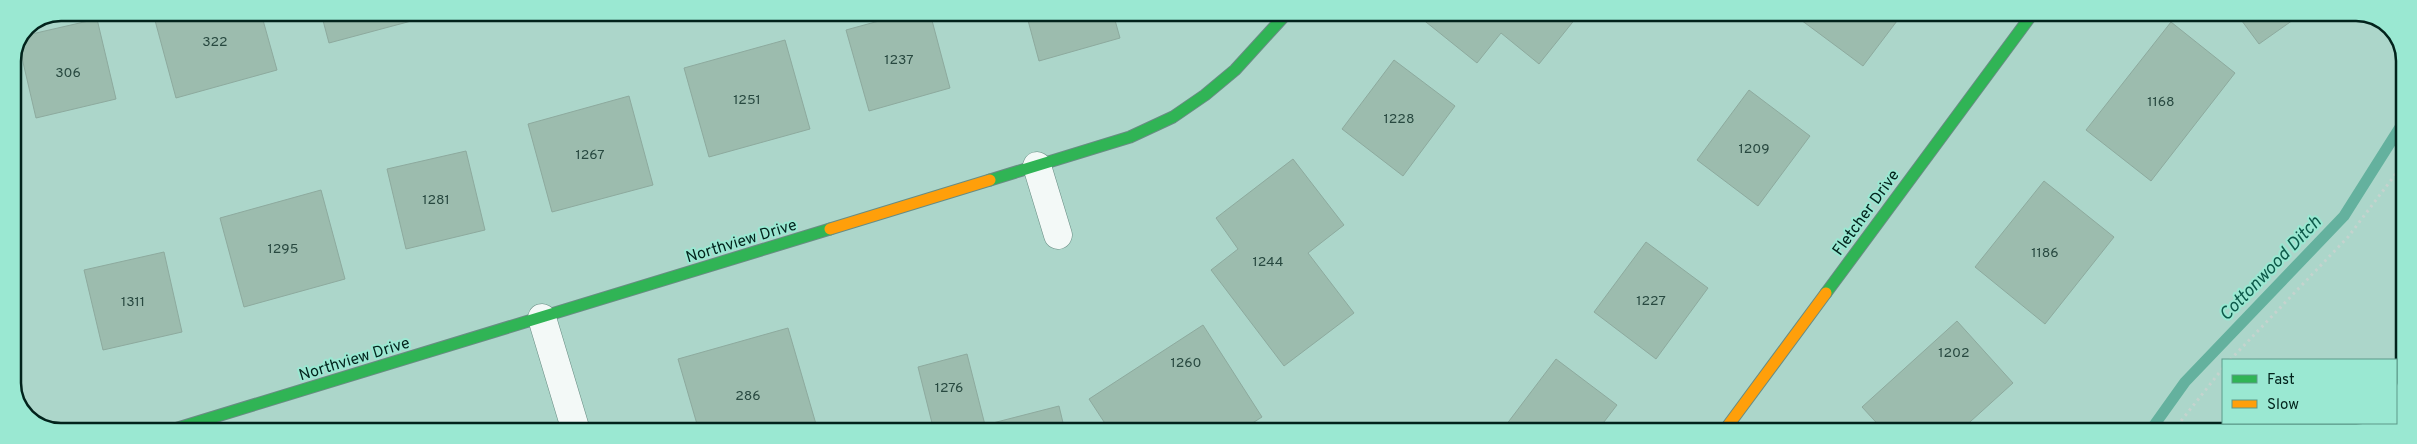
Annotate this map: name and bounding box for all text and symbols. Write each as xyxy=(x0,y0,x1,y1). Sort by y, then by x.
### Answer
house number: 322 xyxy=(202,34,228,51)
house number: 1237 xyxy=(884,52,914,69)
house number: 306 xyxy=(55,65,81,82)
house number: 1251 xyxy=(733,92,761,109)
house number: 1168 xyxy=(2147,94,2175,111)
house number: 1228 xyxy=(1384,111,1414,128)
house number: 1209 xyxy=(1738,141,1770,158)
house number: 1267 xyxy=(575,147,605,164)
street label: Fletcher Drive xyxy=(1829,166,1905,260)
house number: 1281 xyxy=(422,192,450,209)
water label: Cottonwood Ditch xyxy=(2215,211,2327,327)
street label: Northview Drive xyxy=(684,216,800,268)
house number: 1295 xyxy=(268,241,298,258)
house number: 1186 xyxy=(2031,245,2059,262)
house number: 1244 xyxy=(1252,254,1284,271)
house number: 1227 xyxy=(1636,293,1666,310)
house number: 1311 xyxy=(121,294,145,311)
street label: Northview Drive xyxy=(297,334,413,386)
house number: 1202 xyxy=(1938,345,1970,362)
house number: 1260 xyxy=(1170,355,1202,372)
legend xyxy=(2222,359,2397,424)
text: Fast xyxy=(2267,371,2295,390)
house number: 1276 xyxy=(935,380,963,397)
house number: 286 xyxy=(735,388,761,405)
text: Slow xyxy=(2267,396,2299,415)

